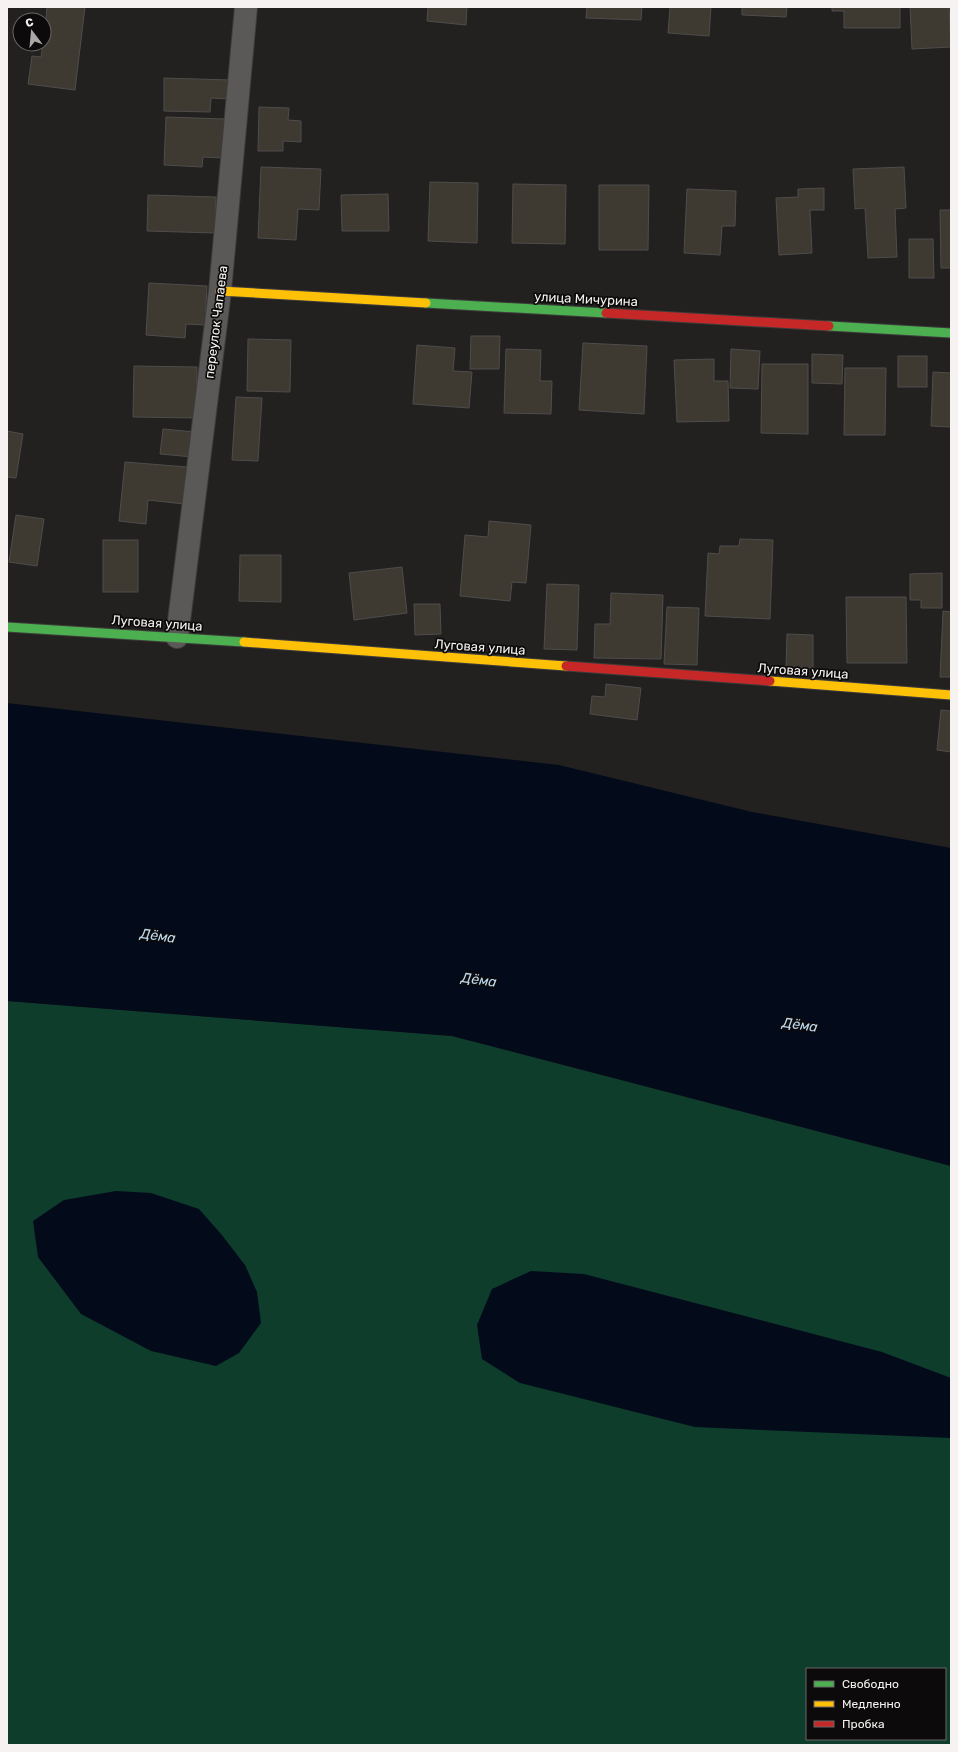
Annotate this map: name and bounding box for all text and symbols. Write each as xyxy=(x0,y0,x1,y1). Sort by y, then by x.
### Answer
north arrow xyxy=(12,12,52,52)
text: С xyxy=(24,15,35,30)
street label: переулок Чапаева xyxy=(202,265,230,379)
street label: улица Мичурина xyxy=(534,289,638,309)
street label: Луговая улица xyxy=(111,612,203,634)
street label: Луговая улица xyxy=(434,636,526,658)
street label: Луговая улица xyxy=(757,660,849,682)
water label: Дёма xyxy=(138,925,177,947)
water label: Дёма xyxy=(459,969,498,991)
water label: Дёма xyxy=(780,1014,819,1036)
legend xyxy=(806,1668,946,1740)
text: Свободно xyxy=(842,1677,899,1691)
text: Медленно xyxy=(842,1697,901,1711)
text: Пробка xyxy=(842,1717,885,1731)

